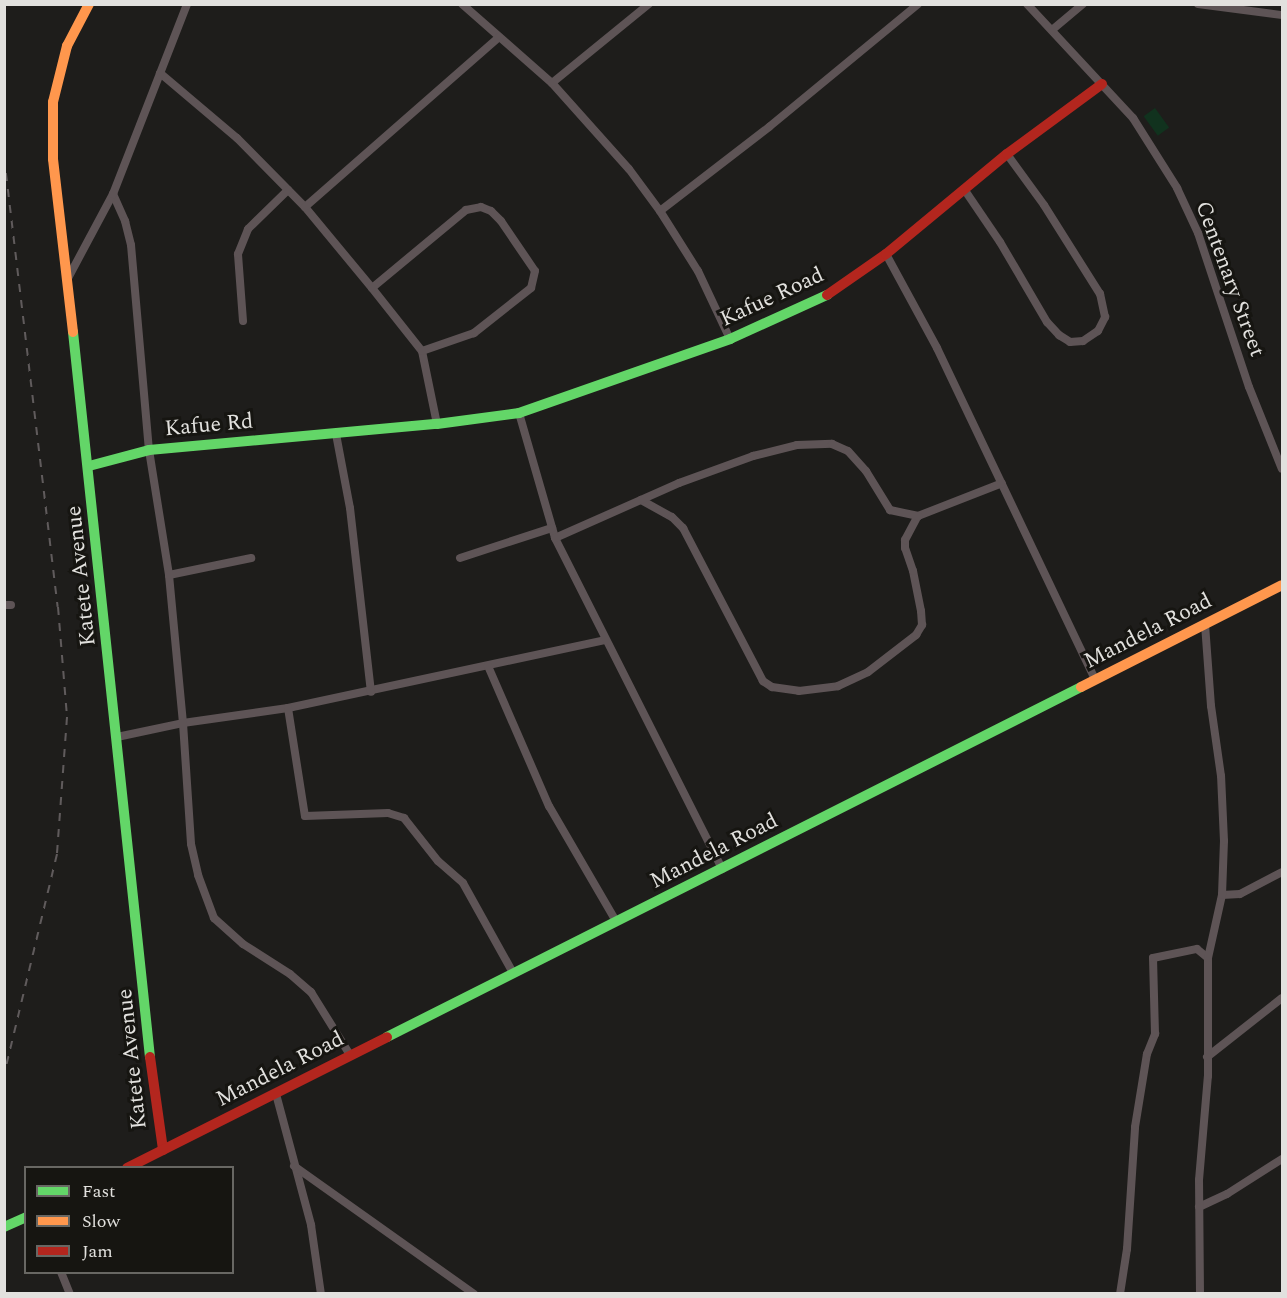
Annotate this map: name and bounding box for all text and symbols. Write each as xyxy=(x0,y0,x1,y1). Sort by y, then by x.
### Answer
street label: Centenary Street xyxy=(1190,198,1270,360)
street label: Kafue Road xyxy=(716,261,828,333)
street label: Kafue Rd xyxy=(164,408,254,442)
street label: Katete Avenue xyxy=(60,504,102,648)
street label: Mandela Road xyxy=(1080,587,1216,675)
street label: Mandela Road xyxy=(646,807,782,895)
street label: Katete Avenue xyxy=(111,987,153,1131)
street label: Mandela Road xyxy=(212,1025,348,1113)
legend xyxy=(24,1166,234,1274)
text: Fast xyxy=(82,1178,115,1205)
text: Slow xyxy=(82,1208,120,1235)
text: Jam xyxy=(82,1238,113,1265)

